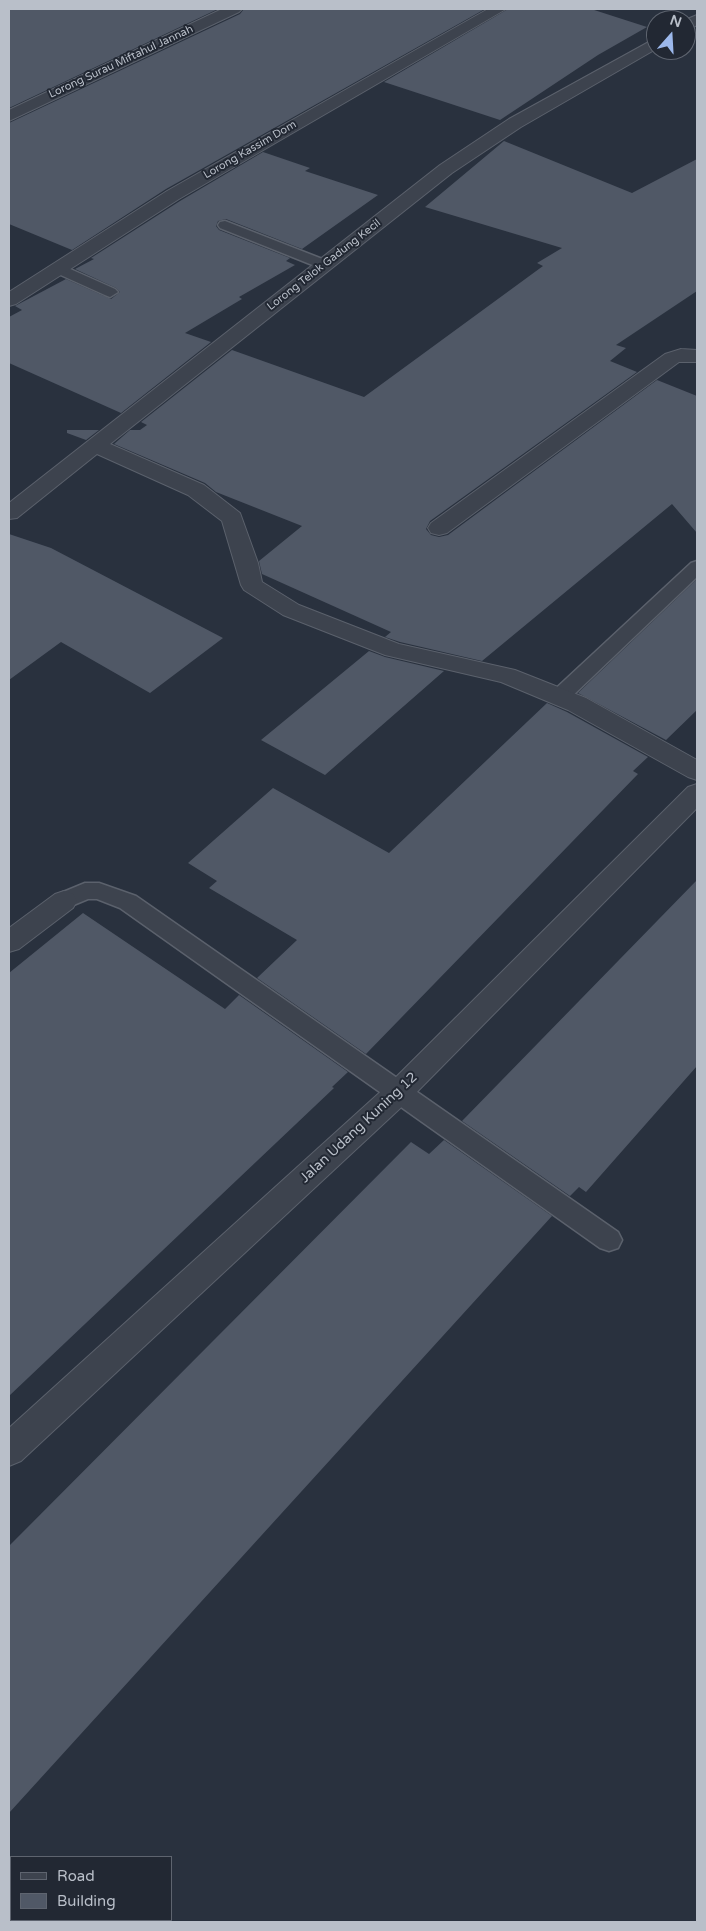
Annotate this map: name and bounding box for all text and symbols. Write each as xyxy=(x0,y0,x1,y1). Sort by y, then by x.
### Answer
north arrow xyxy=(646,10,696,60)
text: N xyxy=(668,11,684,31)
street label: Lorong Surau Miftahul Jannah xyxy=(47,23,195,101)
street label: Lorong Kassim Dom xyxy=(201,118,299,182)
street label: Lorong Telok Gadung Kecil xyxy=(265,217,383,313)
street label: Jalan Udang Kuning 12 xyxy=(297,1069,421,1187)
legend xyxy=(10,1856,172,1921)
text: Road xyxy=(57,1867,95,1885)
text: Building xyxy=(57,1892,116,1910)

